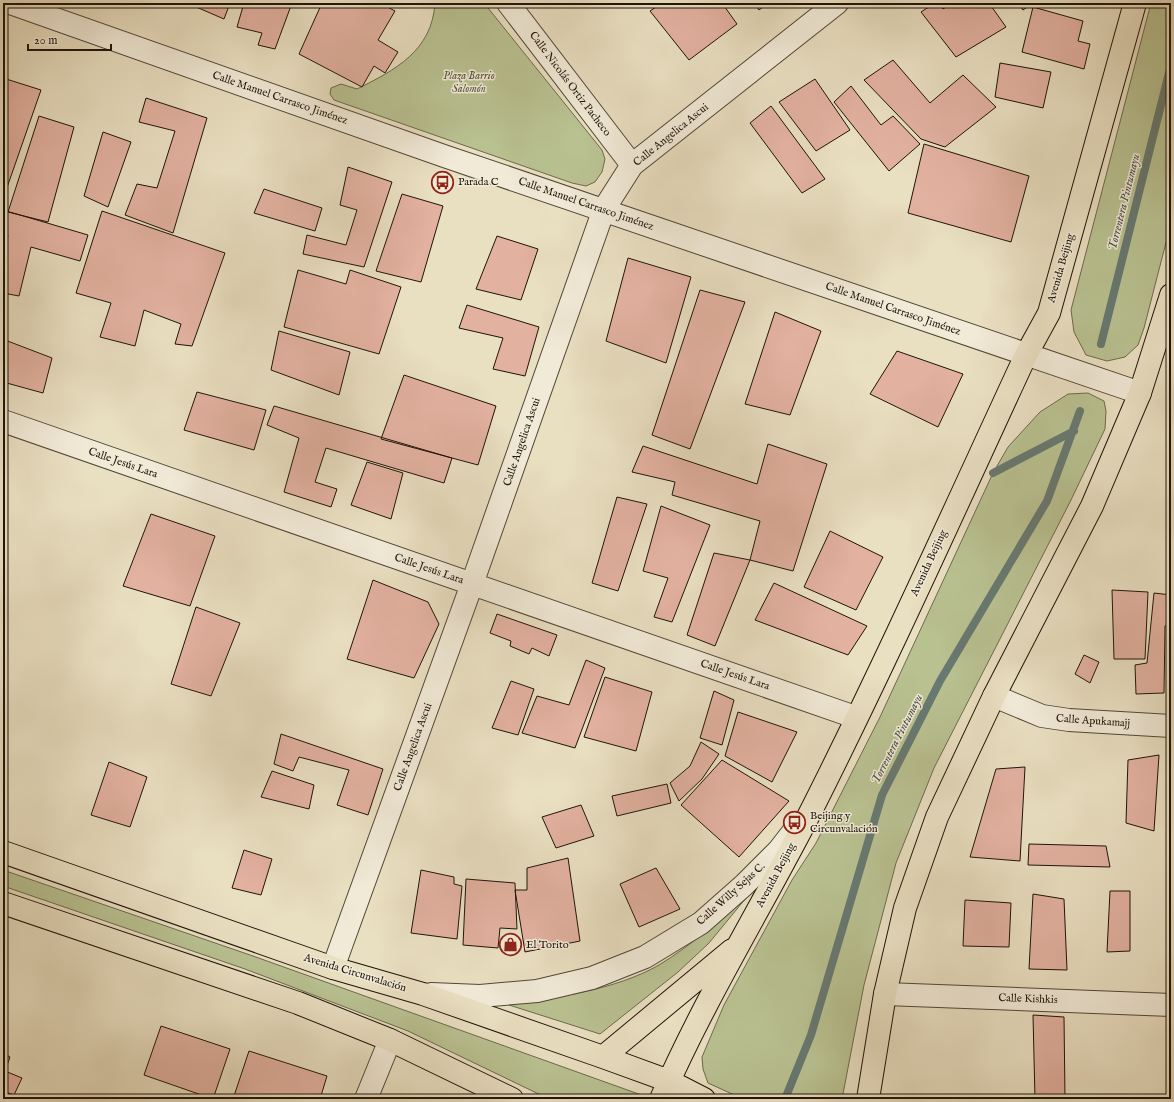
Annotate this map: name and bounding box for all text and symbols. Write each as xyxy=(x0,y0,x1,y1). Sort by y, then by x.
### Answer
scale bar xyxy=(28,26,111,52)
street label: Calle Nicolás Ortiz Pacheco xyxy=(526,29,614,139)
text: 20 m xyxy=(34,33,57,48)
street label: Calle Manuel Carrasco Jiménez xyxy=(210,68,350,128)
park label: Plaza Barrio Salomón xyxy=(443,69,495,96)
street label: Calle Angelica Ascui xyxy=(631,100,712,170)
water label: Torrentera Pintumayu xyxy=(1105,152,1143,252)
bus stop icon: Parada C xyxy=(429,169,455,195)
street label: Calle Manuel Carrasco Jiménez xyxy=(516,174,656,234)
place label: Parada C xyxy=(458,175,499,189)
street label: Avenida Beijing xyxy=(1044,231,1078,305)
street label: Calle Manuel Carrasco Jiménez xyxy=(823,279,963,339)
street label: Calle Angelica Ascui xyxy=(500,396,544,488)
street label: Calle Jesús Lara xyxy=(86,445,160,482)
street label: Avenida Beijing xyxy=(907,527,951,599)
street label: Calle Jesús Lara xyxy=(392,551,466,588)
street label: Calle Jesús Lara xyxy=(698,657,772,694)
water label: Torrentera Pintumayu xyxy=(868,692,926,786)
street label: Calle Angelica Ascui xyxy=(391,701,435,793)
street label: Calle Apukamajj xyxy=(1056,711,1130,731)
bus stop icon: Beijing y Circunvalación xyxy=(782,809,808,835)
place label: Beijing y Circunvalación xyxy=(810,809,878,836)
street label: Avenida Beijing xyxy=(753,839,799,911)
street label: Calle Willy Sejas C. xyxy=(694,859,768,929)
shop icon: El Torito xyxy=(498,932,524,958)
place label: El Torito xyxy=(526,938,569,952)
street label: Avenida Circunvalación xyxy=(301,950,408,995)
street label: Calle Kishkis xyxy=(998,991,1058,1007)

